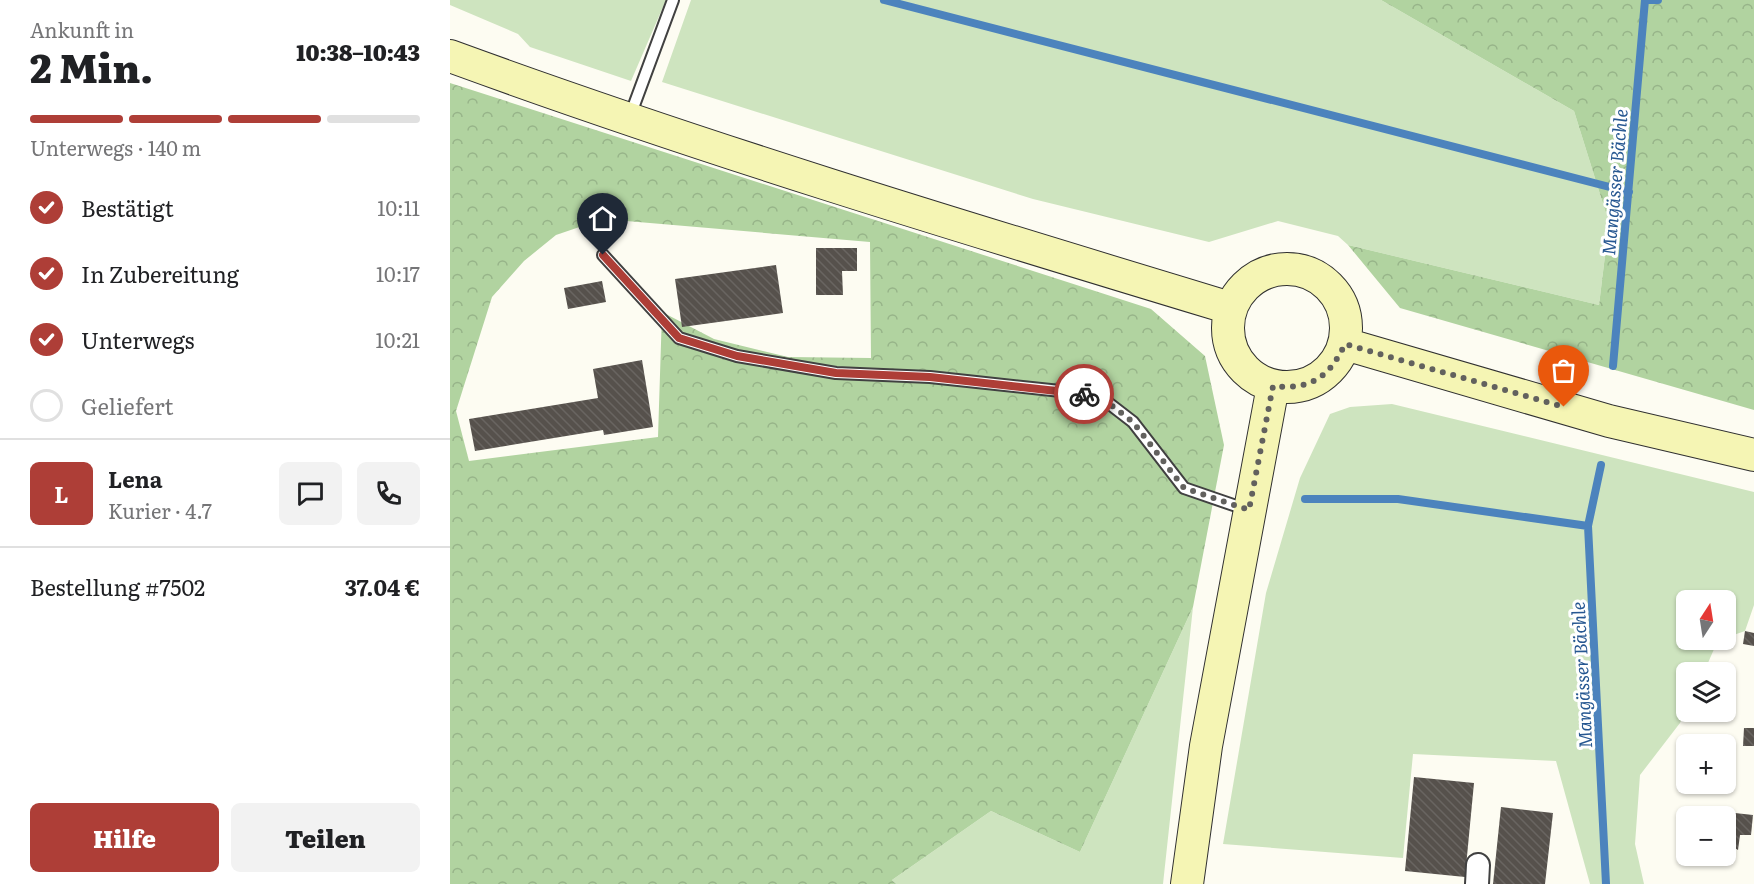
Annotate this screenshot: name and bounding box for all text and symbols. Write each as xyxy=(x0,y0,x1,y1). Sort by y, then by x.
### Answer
text: Ankunft in xyxy=(30,14,134,44)
text: 10:38–10:43 xyxy=(296,35,420,68)
text: 2 Min. xyxy=(30,37,153,95)
water label: Mangässer Bächle xyxy=(1594,108,1634,256)
text: Unterwegs · 140 m xyxy=(30,132,201,162)
icon: check xyxy=(30,191,63,224)
text: Bestätigt xyxy=(81,191,174,224)
text: 10:11 xyxy=(377,192,420,222)
pin xyxy=(577,193,628,255)
icon: home xyxy=(586,202,619,235)
icon: check xyxy=(30,257,63,290)
text: In Zubereitung xyxy=(81,257,239,290)
text: 10:17 xyxy=(376,258,420,288)
icon: check xyxy=(30,323,63,356)
text: Unterwegs xyxy=(81,323,194,356)
text: 10:21 xyxy=(376,324,420,354)
pin xyxy=(1538,345,1589,407)
icon: bag xyxy=(1547,354,1580,387)
courier xyxy=(1054,364,1114,424)
icon: bike xyxy=(1068,378,1101,411)
text: Geliefert xyxy=(81,389,174,422)
text: Lena xyxy=(108,462,163,495)
button: chat xyxy=(279,462,342,525)
button: phone xyxy=(357,462,420,525)
text: L xyxy=(54,477,69,510)
text: Kurier · 4.7 xyxy=(108,495,212,525)
text: Bestellung #7502 xyxy=(30,570,205,603)
text: 37.04 € xyxy=(345,570,420,603)
north arrow xyxy=(1676,590,1736,650)
map controls xyxy=(1676,590,1736,866)
water label: Mangässer Bächle xyxy=(1564,601,1598,749)
button: layers xyxy=(1676,662,1736,722)
button: + xyxy=(1676,734,1736,794)
button: Hilfe xyxy=(30,803,219,872)
button: Teilen xyxy=(231,803,420,872)
button: − xyxy=(1676,806,1736,866)

